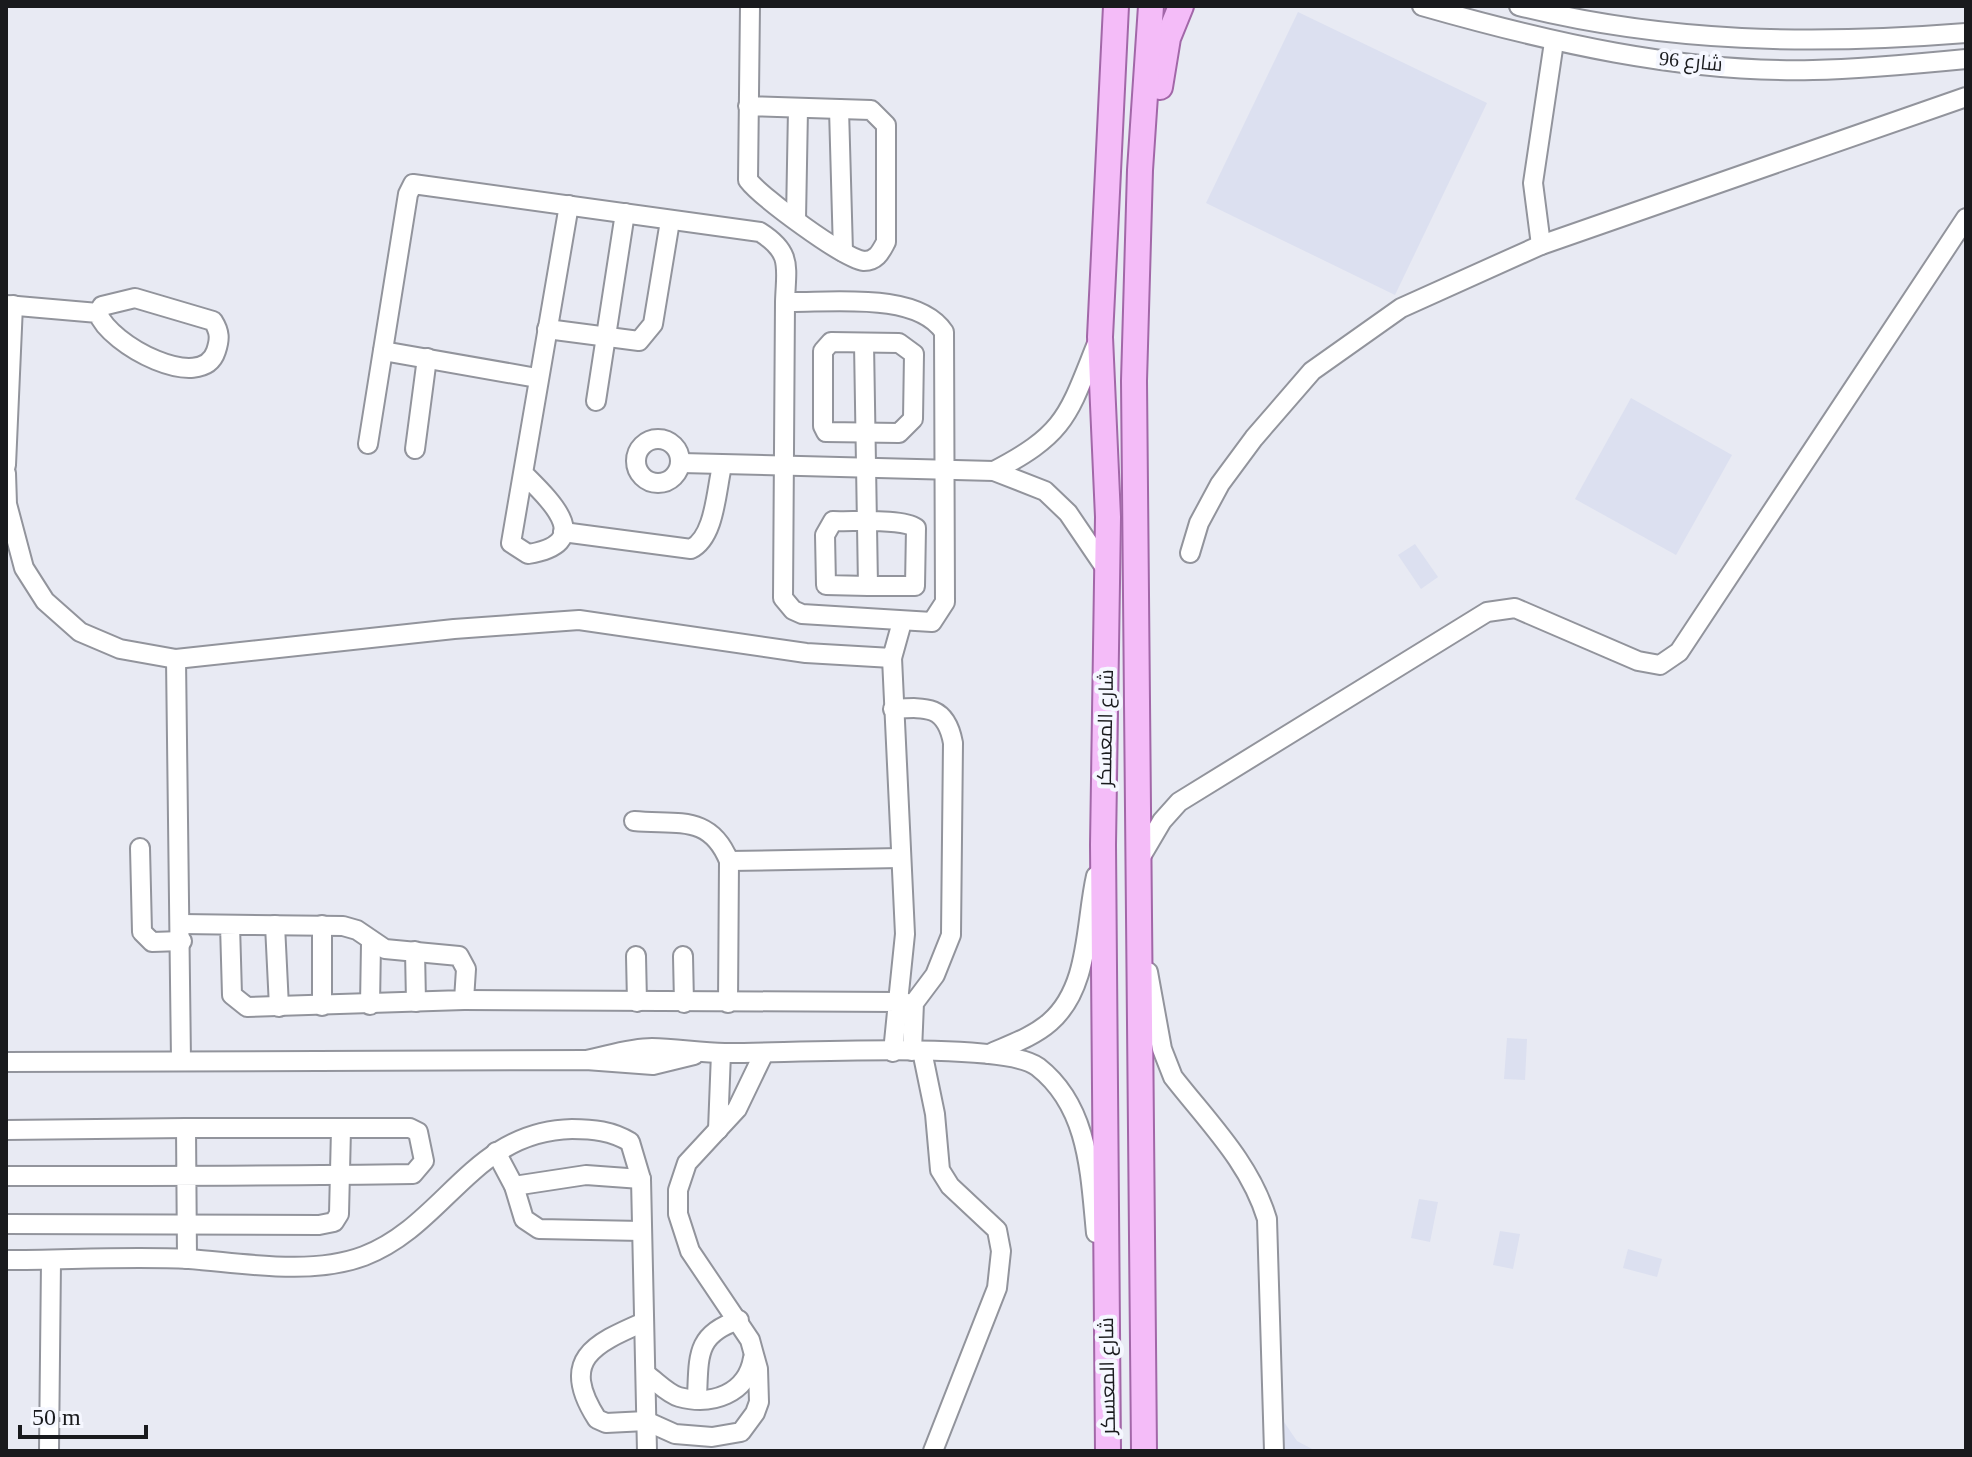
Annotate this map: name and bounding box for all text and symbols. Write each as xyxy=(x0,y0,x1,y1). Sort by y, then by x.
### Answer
street label: شارع 96 xyxy=(1658,47,1724,78)
street label: شارع المعسكر xyxy=(1093,669,1120,788)
street label: شارع المعسكر xyxy=(1095,1317,1122,1436)
scale bar xyxy=(20,1389,146,1439)
text: 50 m xyxy=(32,1404,81,1430)

